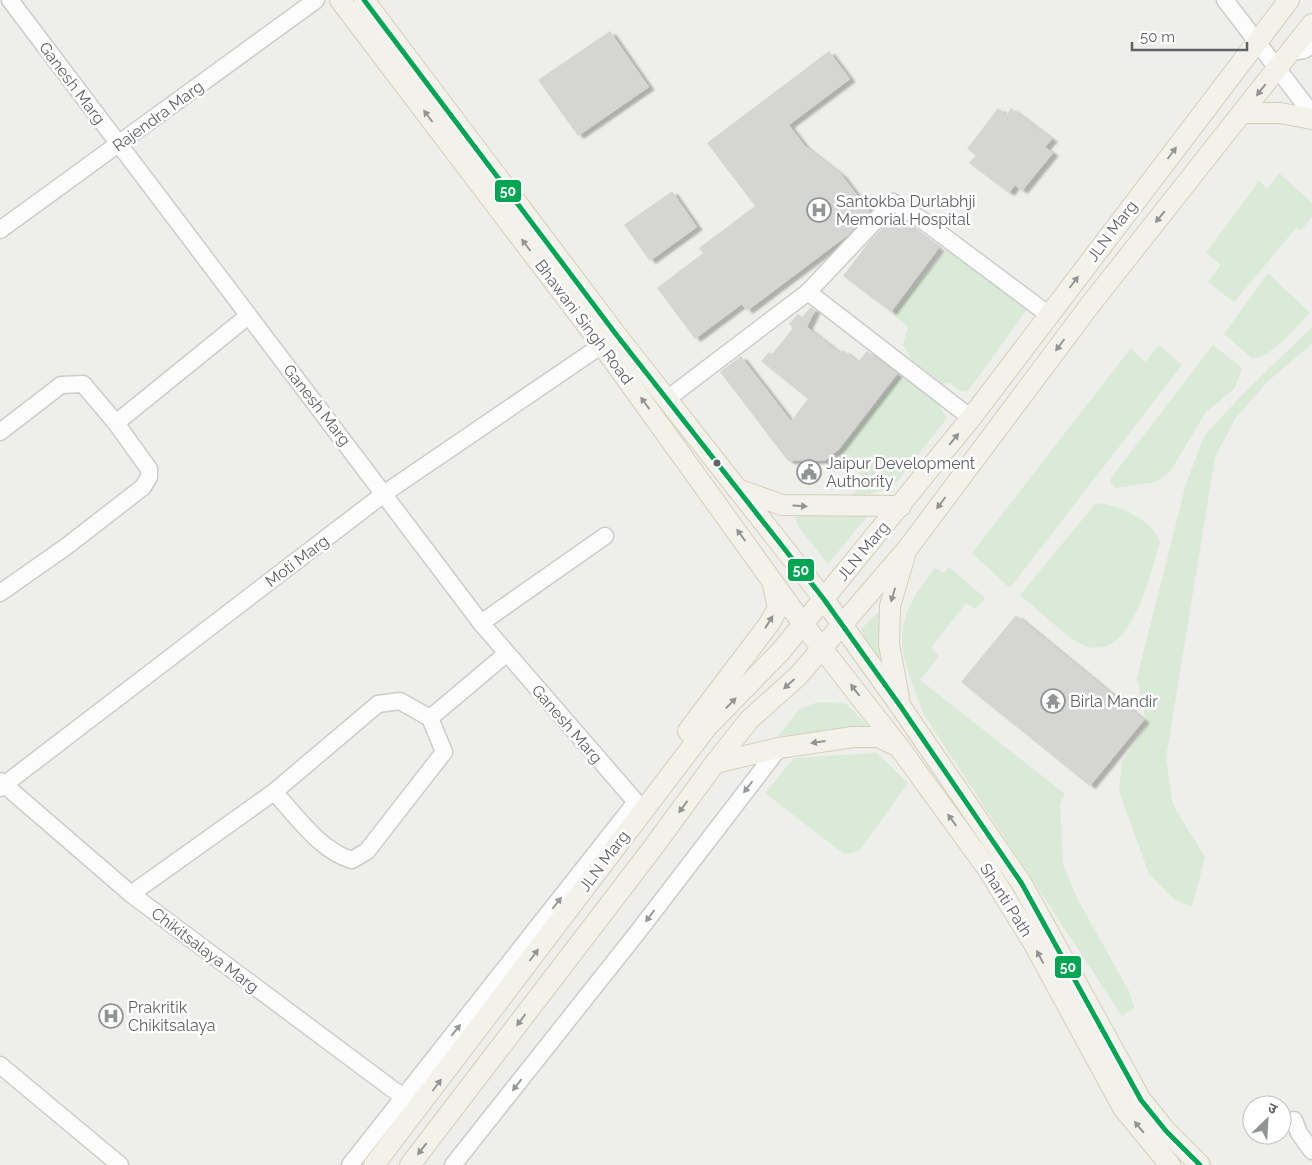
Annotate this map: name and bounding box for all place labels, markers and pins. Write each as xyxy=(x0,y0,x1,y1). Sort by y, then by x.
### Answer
place label: Santokba Durlabhji Memorial Hospital xyxy=(836,192,976,229)
hospital icon: Santokba Durlabhji Memorial Hospital xyxy=(806,197,832,223)
place label: Jaipur Development Authority xyxy=(826,454,976,491)
unlabelled marker xyxy=(712,458,722,468)
public building icon: Jaipur Development Authority xyxy=(796,459,822,485)
temple icon: Birla Mandir xyxy=(1040,688,1066,714)
place label: Birla Mandir xyxy=(1070,692,1158,711)
place label: Prakritik Chikitsalaya xyxy=(128,998,216,1035)
hospital icon: Prakritik Chikitsalaya xyxy=(98,1003,124,1029)

